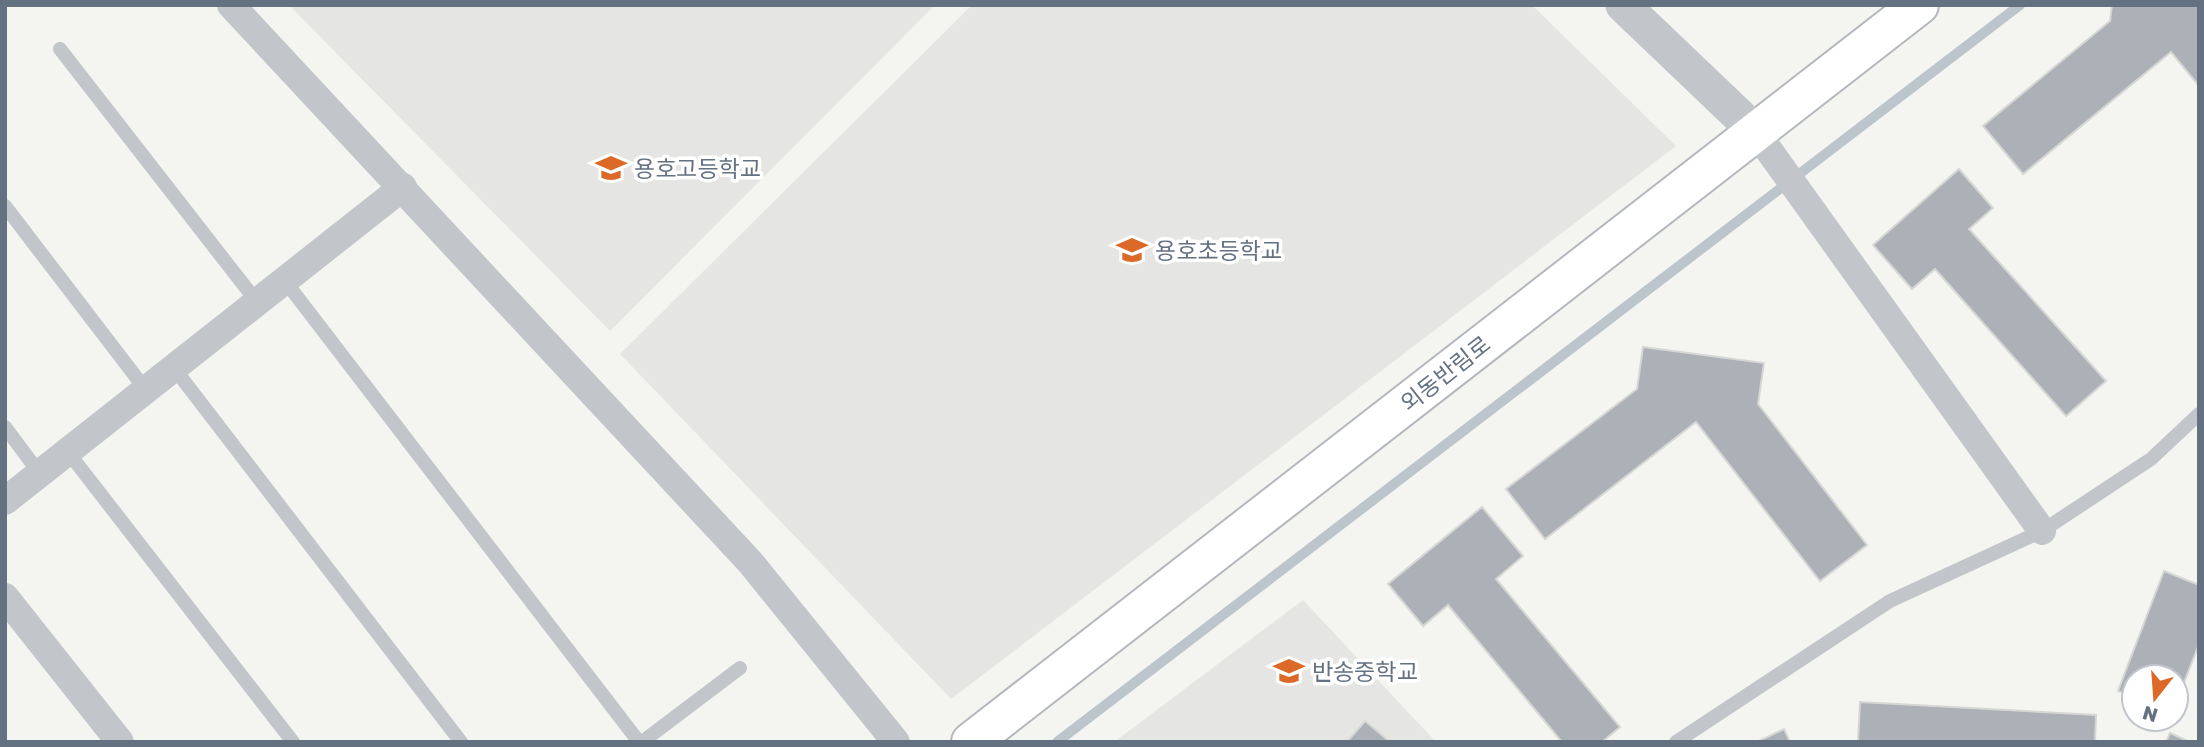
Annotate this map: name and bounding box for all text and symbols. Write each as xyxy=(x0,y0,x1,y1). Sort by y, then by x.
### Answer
school or university icon: 용호고등학교 xyxy=(594,151,628,185)
place label: 용호고등학교 xyxy=(634,154,761,182)
school or university icon: 용호초등학교 xyxy=(1115,233,1149,267)
place label: 용호초등학교 xyxy=(1155,236,1282,264)
street label: 외동반림로 xyxy=(1395,329,1495,417)
school or university icon: 반송중학교 xyxy=(1272,654,1306,688)
place label: 반송중학교 xyxy=(1312,657,1418,685)
north arrow xyxy=(2120,663,2190,733)
text: N xyxy=(2140,702,2160,728)

